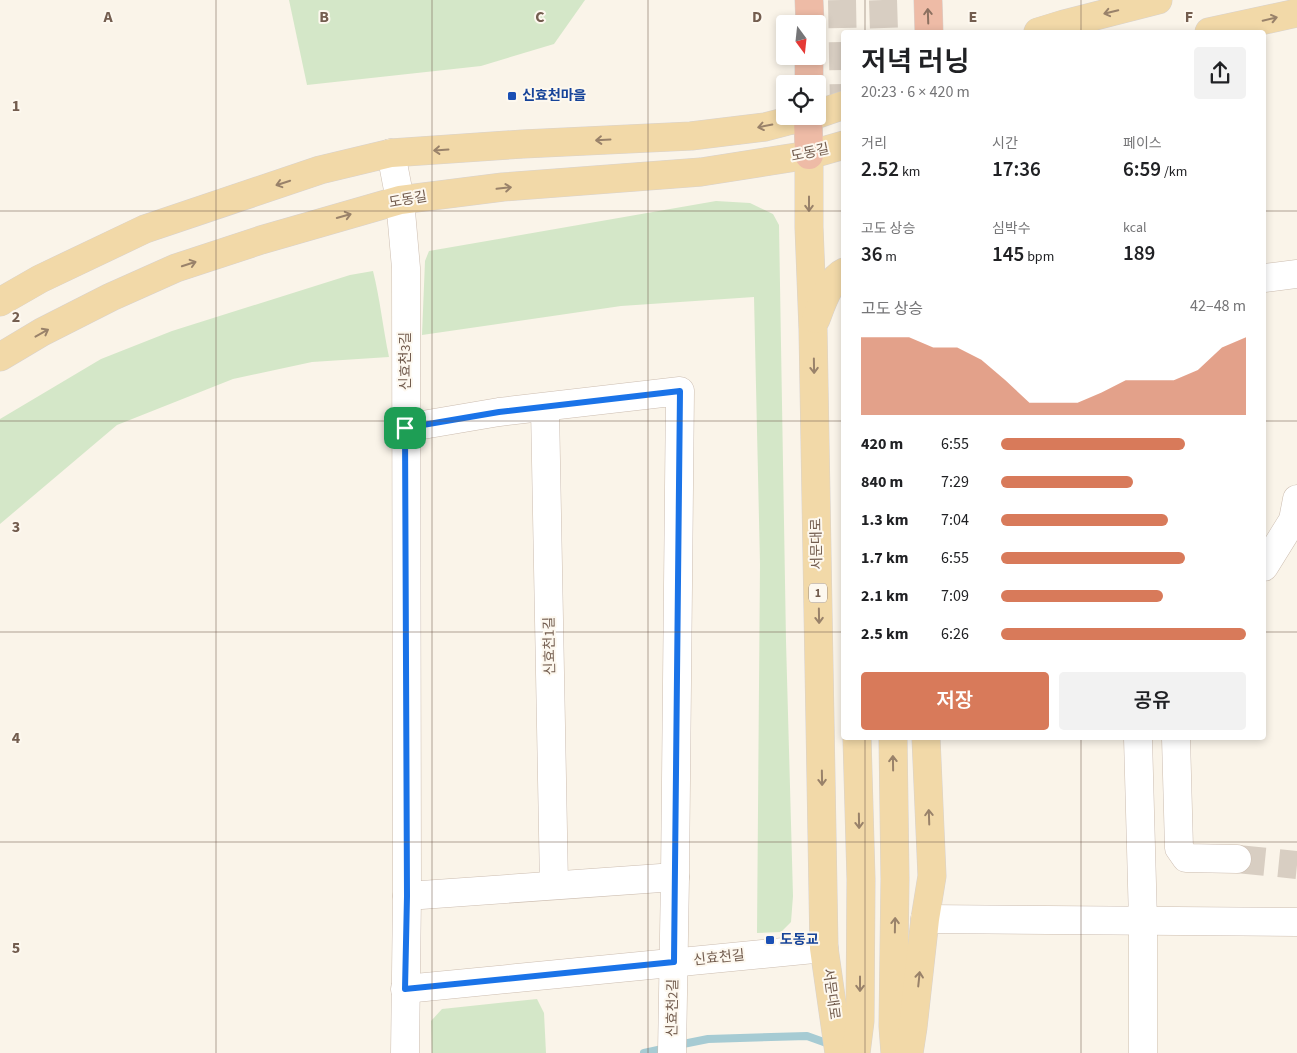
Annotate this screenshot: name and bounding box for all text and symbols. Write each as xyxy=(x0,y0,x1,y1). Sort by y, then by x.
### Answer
text: A xyxy=(102,6,113,28)
text: B xyxy=(319,6,329,28)
text: C xyxy=(535,6,545,28)
text: D xyxy=(752,6,762,28)
text: E xyxy=(969,6,977,28)
text: F xyxy=(1185,6,1193,28)
one-way arrow xyxy=(1103,8,1119,17)
one-way arrow xyxy=(923,9,933,25)
one-way arrow xyxy=(1262,14,1278,23)
north arrow xyxy=(776,15,826,65)
map controls xyxy=(776,15,826,125)
text: 저녁 러닝 xyxy=(861,42,970,82)
button: share xyxy=(1194,47,1246,99)
button: locate xyxy=(776,75,826,125)
text: 20:23 · 6 × 420 m xyxy=(861,81,970,103)
place label: 신효천마을 xyxy=(522,86,587,106)
marker: 신효천마을 xyxy=(506,90,518,102)
text: 1 xyxy=(12,95,20,117)
one-way arrow xyxy=(758,122,774,131)
text: 거리 xyxy=(861,134,887,154)
text: 시간 xyxy=(992,134,1018,154)
text: 페이스 xyxy=(1123,134,1162,154)
one-way arrow xyxy=(596,136,612,145)
street label: 도동길 xyxy=(789,139,831,167)
one-way arrow xyxy=(433,145,449,154)
text: 2.52 xyxy=(861,154,899,184)
text: 17:36 xyxy=(992,154,1041,184)
text: 6:59 xyxy=(1123,154,1161,184)
text: km xyxy=(899,162,920,182)
text: /km xyxy=(1161,162,1187,182)
one-way arrow xyxy=(276,179,291,188)
one-way arrow xyxy=(496,183,512,192)
street label: 도동길 xyxy=(387,187,429,213)
one-way arrow xyxy=(804,195,814,211)
one-way arrow xyxy=(336,210,352,220)
text: kcal xyxy=(1123,218,1147,238)
text: 고도 상승 xyxy=(861,219,915,239)
text: 심박수 xyxy=(992,219,1031,239)
text: 189 xyxy=(1123,238,1155,268)
text: 36 xyxy=(861,239,883,269)
text: 145 xyxy=(992,239,1024,269)
text: m xyxy=(883,247,897,267)
text: bpm xyxy=(1024,247,1054,267)
one-way arrow xyxy=(181,259,197,268)
text: 42–48 m xyxy=(1190,295,1246,317)
text: 고도 상승 xyxy=(861,298,923,320)
text: 2 xyxy=(12,306,20,328)
one-way arrow xyxy=(35,327,49,337)
street label: 신효천3길 xyxy=(396,332,416,390)
one-way arrow xyxy=(809,358,819,374)
pin xyxy=(384,407,426,449)
icon: arrive xyxy=(391,414,419,442)
text: 420 m xyxy=(861,433,903,455)
text: 6:55 xyxy=(941,433,969,455)
text: 840 m xyxy=(861,471,903,493)
text: 7:29 xyxy=(941,471,969,493)
text: 1.3 km xyxy=(861,509,908,531)
text: 7:04 xyxy=(941,509,969,531)
text: 3 xyxy=(12,516,20,538)
street label: 서문대로 xyxy=(807,518,827,570)
text: 1.7 km xyxy=(861,547,908,569)
text: 6:55 xyxy=(941,547,969,569)
road number: 1 xyxy=(809,584,827,602)
text: 2.1 km xyxy=(861,585,908,607)
text: 7:09 xyxy=(941,585,969,607)
one-way arrow xyxy=(814,608,823,624)
street label: 신효천1길 xyxy=(539,617,561,675)
text: 2.5 km xyxy=(861,623,908,645)
text: 6:26 xyxy=(941,623,969,645)
button: 저장 xyxy=(861,672,1049,730)
button: 공유 xyxy=(1059,672,1246,730)
text: 4 xyxy=(12,727,21,749)
one-way arrow xyxy=(888,755,898,771)
one-way arrow xyxy=(817,770,826,786)
one-way arrow xyxy=(925,809,934,825)
one-way arrow xyxy=(854,812,864,829)
one-way arrow xyxy=(890,917,899,933)
place label: 도동교 xyxy=(780,930,819,950)
marker: 도동교 xyxy=(764,934,776,946)
text: 5 xyxy=(12,937,20,959)
street label: 신효천길 xyxy=(692,945,746,971)
street label: 서문대로 xyxy=(818,967,845,1021)
one-way arrow xyxy=(914,971,924,987)
one-way arrow xyxy=(855,975,865,991)
street label: 신효천2길 xyxy=(662,979,684,1037)

